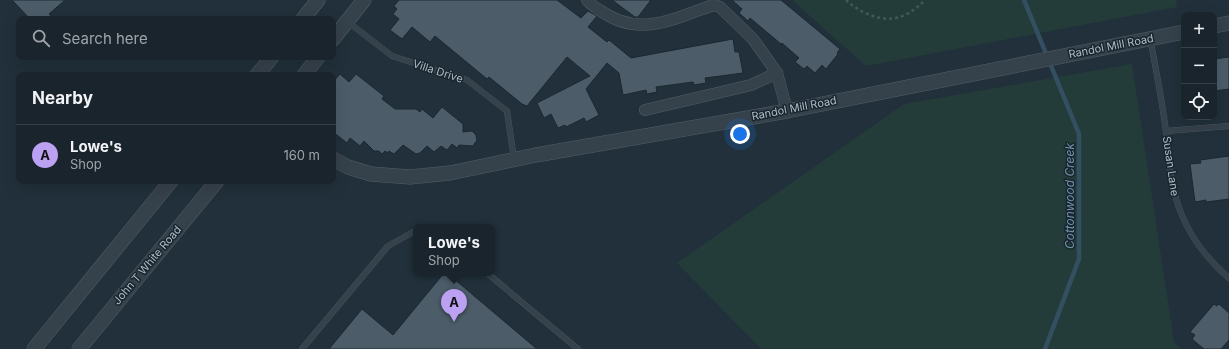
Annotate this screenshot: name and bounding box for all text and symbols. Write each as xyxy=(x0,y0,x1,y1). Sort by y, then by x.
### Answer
map controls xyxy=(1181,12,1217,120)
button: + xyxy=(1181,12,1217,48)
search box xyxy=(16,16,336,60)
icon: search xyxy=(30,27,52,49)
text: Search here xyxy=(62,29,148,48)
street label: Randol Mill Road xyxy=(1067,31,1155,61)
button: − xyxy=(1181,48,1217,84)
street label: Villa Drive xyxy=(411,56,465,86)
button: locate xyxy=(1181,84,1217,120)
text: Nearby xyxy=(32,88,93,108)
street label: Randol Mill Road xyxy=(750,93,838,123)
your location xyxy=(730,124,750,144)
street label: Susan Lane xyxy=(1160,135,1182,197)
text: Lowe's xyxy=(70,137,122,156)
water label: Cottonwood Creek xyxy=(1062,143,1077,249)
text: A xyxy=(40,147,50,163)
text: 160 m xyxy=(283,147,320,163)
text: Shop xyxy=(70,156,102,172)
street label: John T White Road xyxy=(110,223,184,307)
popup xyxy=(413,224,495,276)
text: Lowe's xyxy=(428,233,480,252)
text: Shop xyxy=(428,252,460,268)
pin: A xyxy=(441,289,467,322)

